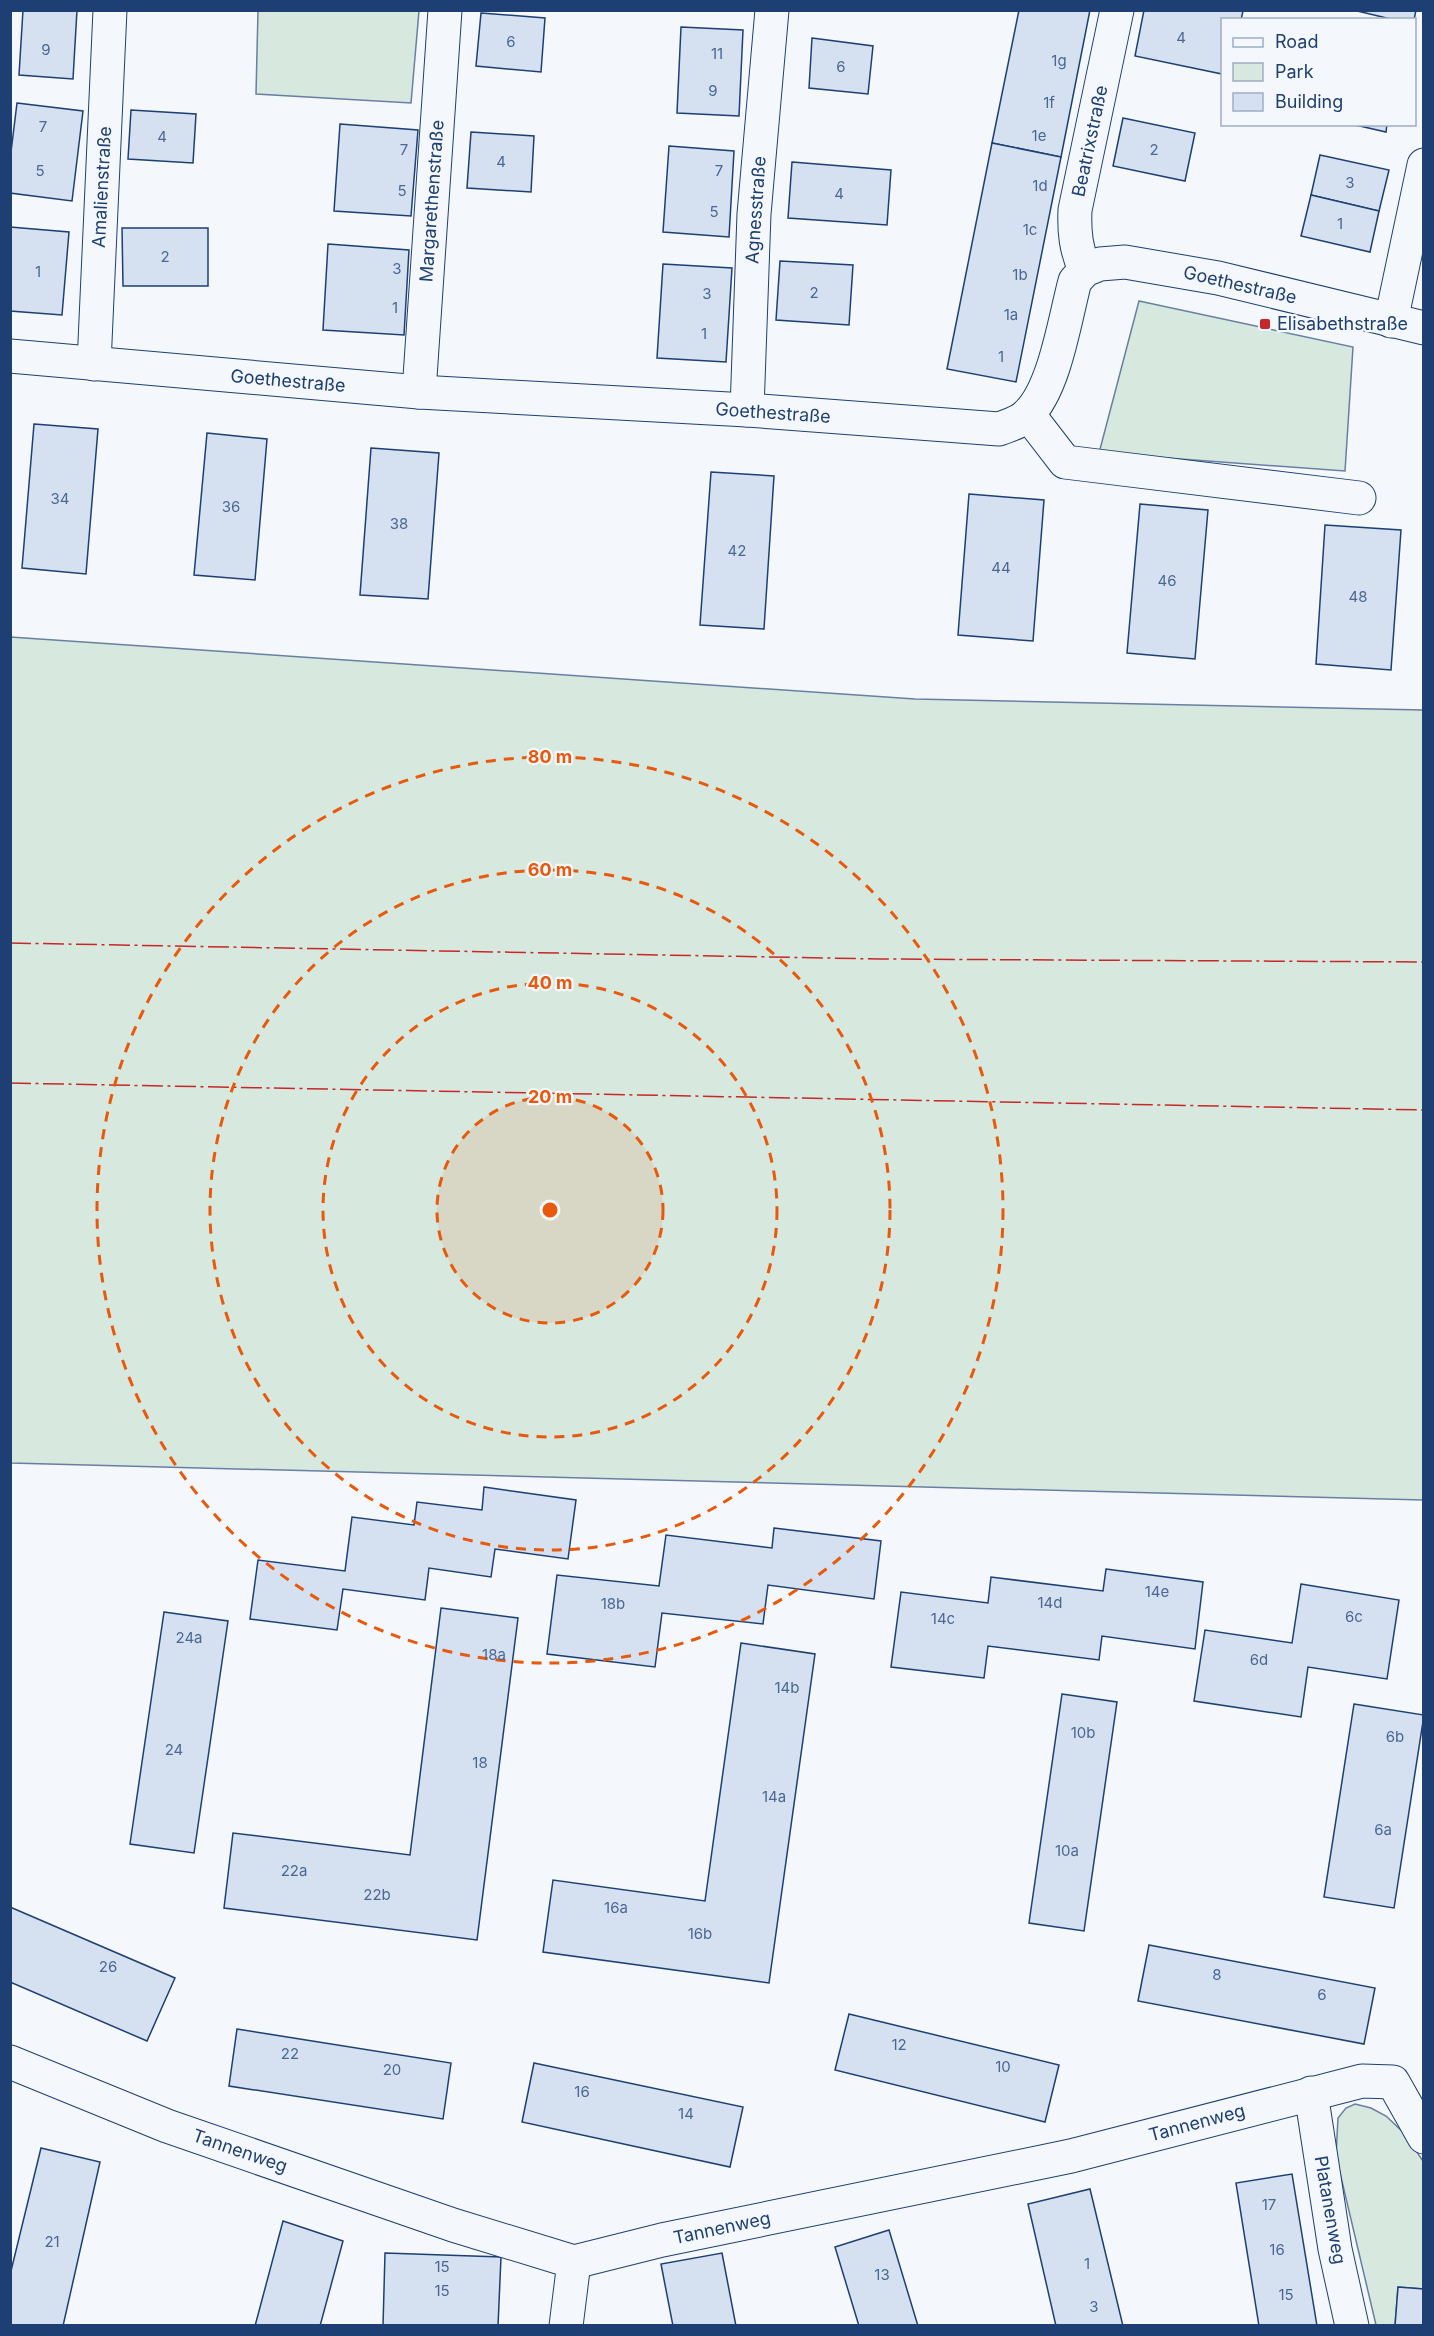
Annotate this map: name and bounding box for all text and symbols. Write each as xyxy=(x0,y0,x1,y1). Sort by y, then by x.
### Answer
legend xyxy=(1221,18,1416,126)
house number: 4 xyxy=(1176,28,1186,47)
text: Road xyxy=(1275,31,1318,52)
house number: 6 xyxy=(506,32,516,51)
house number: 9 xyxy=(41,40,51,59)
house number: 11 xyxy=(711,44,723,63)
house number: 1g xyxy=(1051,51,1067,70)
house number: 6 xyxy=(836,57,846,76)
text: Park xyxy=(1275,61,1314,82)
house number: 9 xyxy=(708,81,718,100)
street label: Beatrixstraße xyxy=(1067,83,1112,199)
text: Building xyxy=(1275,91,1343,112)
house number: 1f xyxy=(1043,93,1055,112)
house number: 7 xyxy=(39,117,47,136)
street label: Margarethenstraße xyxy=(415,119,448,283)
street label: Amalienstraße xyxy=(88,126,115,248)
house number: 1e xyxy=(1032,126,1046,145)
house number: 4 xyxy=(157,127,167,146)
house number: 7 xyxy=(400,140,408,159)
house number: 2 xyxy=(1149,140,1159,159)
house number: 4 xyxy=(496,152,506,171)
street label: Agnesstraße xyxy=(741,155,770,265)
house number: 5 xyxy=(35,161,45,180)
house number: 7 xyxy=(715,161,723,180)
house number: 3 xyxy=(1345,173,1355,192)
house number: 1d xyxy=(1032,176,1048,195)
house number: 5 xyxy=(397,181,407,200)
house number: 4 xyxy=(834,184,844,203)
house number: 5 xyxy=(709,202,719,221)
house number: 1 xyxy=(1337,214,1343,233)
house number: 1c xyxy=(1023,220,1037,239)
house number: 2 xyxy=(160,247,170,266)
house number: 3 xyxy=(392,259,402,278)
street label: Goethestraße xyxy=(1181,261,1299,308)
house number: 1 xyxy=(35,262,41,281)
house number: 1b xyxy=(1012,265,1028,284)
house number: 2 xyxy=(809,283,819,302)
house number: 3 xyxy=(702,284,712,303)
house number: 1 xyxy=(392,298,398,317)
house number: 1a xyxy=(1004,305,1018,324)
place label: Elisabethstraße xyxy=(1277,313,1408,334)
marker: Elisabethstraße xyxy=(1258,317,1272,331)
house number: 1 xyxy=(701,324,707,343)
house number: 1 xyxy=(998,347,1004,366)
street label: Goethestraße xyxy=(230,365,347,396)
street label: Goethestraße xyxy=(715,398,831,427)
house number: 34 xyxy=(51,489,69,508)
house number: 36 xyxy=(222,497,240,516)
house number: 38 xyxy=(390,514,408,533)
house number: 42 xyxy=(728,541,746,560)
house number: 44 xyxy=(991,558,1011,577)
house number: 46 xyxy=(1158,571,1177,590)
house number: 48 xyxy=(1349,587,1367,606)
text: 80 m xyxy=(528,746,572,767)
text: 60 m xyxy=(528,859,572,880)
text: 40 m xyxy=(528,972,573,993)
text: 20 m xyxy=(528,1086,572,1107)
centre of rings xyxy=(540,1200,560,1220)
house number: 14e xyxy=(1145,1582,1169,1601)
house number: 14d xyxy=(1038,1593,1062,1612)
house number: 18b xyxy=(601,1594,625,1613)
house number: 6c xyxy=(1345,1607,1363,1626)
house number: 14c xyxy=(931,1609,955,1628)
house number: 24a xyxy=(175,1628,203,1647)
house number: 18a xyxy=(482,1645,506,1664)
house number: 6d xyxy=(1250,1650,1268,1669)
house number: 14b xyxy=(775,1678,799,1697)
house number: 10b xyxy=(1071,1723,1095,1742)
house number: 6b xyxy=(1386,1727,1404,1746)
house number: 24 xyxy=(165,1740,183,1759)
house number: 18 xyxy=(472,1753,488,1772)
house number: 14a xyxy=(762,1787,786,1806)
house number: 6a xyxy=(1374,1820,1392,1839)
house number: 10a xyxy=(1055,1841,1079,1860)
house number: 22a xyxy=(281,1861,307,1880)
house number: 22b xyxy=(363,1885,391,1904)
house number: 16a xyxy=(604,1898,628,1917)
house number: 16b xyxy=(688,1924,712,1943)
house number: 26 xyxy=(99,1957,117,1976)
house number: 8 xyxy=(1212,1965,1222,1984)
house number: 6 xyxy=(1317,1985,1327,2004)
house number: 12 xyxy=(891,2035,907,2054)
house number: 22 xyxy=(281,2044,299,2063)
house number: 10 xyxy=(995,2057,1011,2076)
house number: 20 xyxy=(383,2060,401,2079)
house number: 16 xyxy=(574,2082,590,2101)
street label: Tannenweg xyxy=(1146,2100,1247,2145)
house number: 14 xyxy=(678,2104,694,2123)
street label: Tannenweg xyxy=(190,2125,290,2177)
street label: Platanenweg xyxy=(1311,2154,1350,2266)
house number: 17 xyxy=(1262,2195,1276,2214)
street label: Tannenweg xyxy=(671,2207,772,2248)
house number: 21 xyxy=(44,2232,60,2251)
house number: 16 xyxy=(1269,2240,1285,2259)
house number: 1 xyxy=(1084,2254,1090,2273)
house number: 15 xyxy=(434,2257,450,2276)
house number: 13 xyxy=(874,2265,890,2284)
house number: 15 xyxy=(434,2281,450,2300)
house number: 15 xyxy=(1278,2285,1294,2304)
house number: 3 xyxy=(1089,2297,1099,2316)

